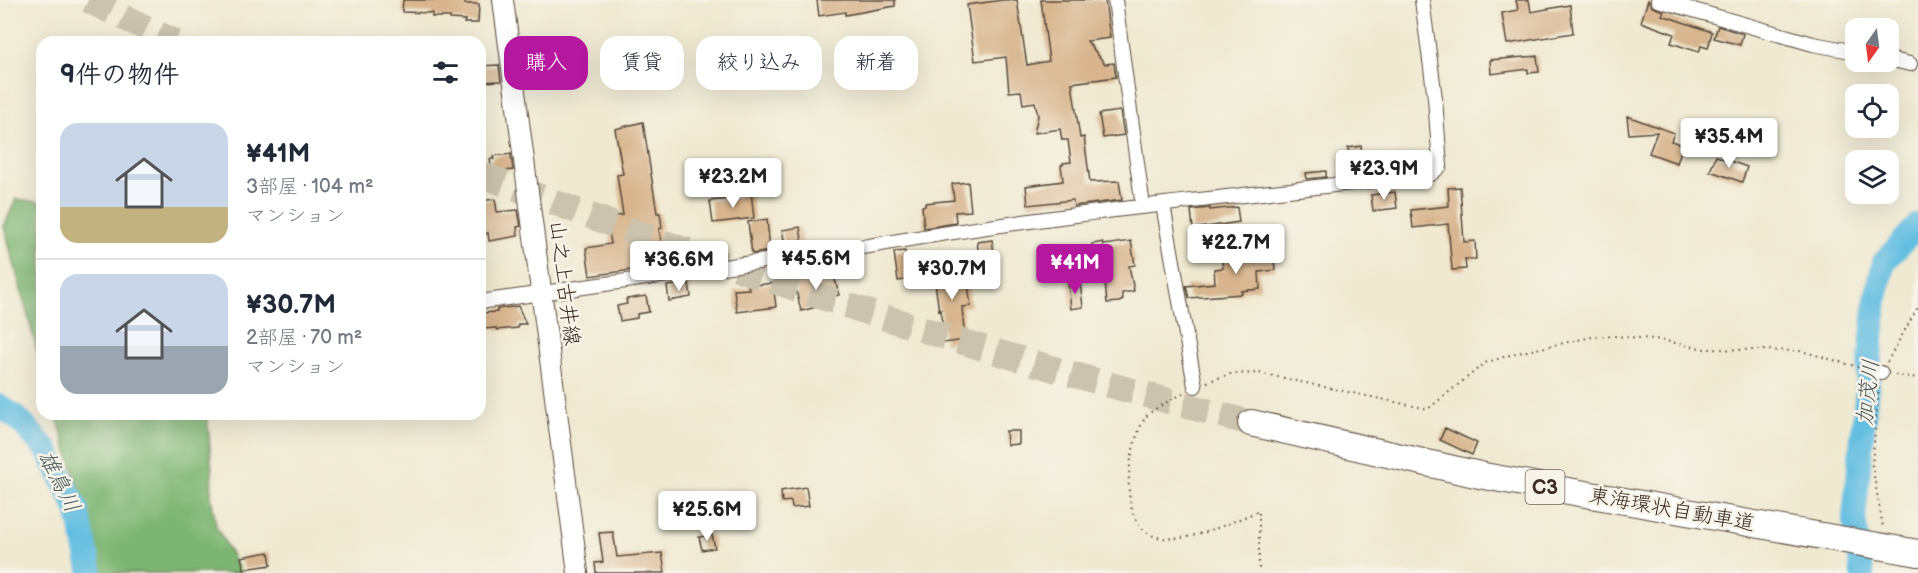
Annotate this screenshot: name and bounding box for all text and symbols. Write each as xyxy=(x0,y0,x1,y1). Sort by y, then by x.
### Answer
north arrow xyxy=(1845,18,1899,72)
map controls xyxy=(1845,18,1899,204)
chip: 購入 xyxy=(504,36,588,90)
chip: 賃貸 xyxy=(600,36,684,90)
chip: 絞り込み xyxy=(696,36,822,90)
chip: 新着 xyxy=(834,36,918,90)
icon: filters xyxy=(429,56,462,89)
text: 9件の物件 xyxy=(60,60,179,91)
button: locate xyxy=(1845,84,1899,138)
pin: ¥35.4M xyxy=(1680,118,1778,169)
text: ¥35.4M xyxy=(1695,125,1763,149)
text: ¥41M xyxy=(246,139,310,170)
icon: home xyxy=(108,147,180,219)
pin: ¥23.9M xyxy=(1335,150,1433,201)
button: layers xyxy=(1845,150,1899,204)
text: ¥23.9M xyxy=(1350,157,1418,181)
pin: ¥23.2M xyxy=(684,158,782,209)
text: ¥23.2M xyxy=(698,165,768,189)
text: 3部屋 · 104 m² xyxy=(246,175,374,199)
text: マンション xyxy=(246,204,345,228)
street label: 山之上古井線 xyxy=(544,219,585,347)
pin: ¥22.7M xyxy=(1187,224,1285,275)
text: ¥22.7M xyxy=(1202,231,1270,255)
pin: ¥45.6M xyxy=(767,240,865,291)
pin: ¥36.6M xyxy=(630,241,728,292)
pin: ¥41M xyxy=(1039,244,1111,295)
text: ¥45.6M xyxy=(781,247,851,271)
text: ¥36.6M xyxy=(644,248,714,272)
pin: ¥30.7M xyxy=(903,250,1001,301)
text: ¥41M xyxy=(1050,251,1100,275)
text: ¥30.7M xyxy=(917,257,987,281)
text: ¥30.7M xyxy=(246,290,336,321)
icon: home xyxy=(108,298,180,370)
text: 2部屋 · 70 m² xyxy=(246,326,362,350)
text: マンション xyxy=(246,355,345,379)
water label: 加茂川 xyxy=(1852,358,1885,426)
water label: 雄鳥川 xyxy=(32,446,86,517)
road number: C3 xyxy=(1526,470,1564,504)
street label: 東海環状自動車道 xyxy=(1587,483,1757,536)
pin: ¥25.6M xyxy=(658,491,756,542)
text: ¥25.6M xyxy=(672,498,742,522)

